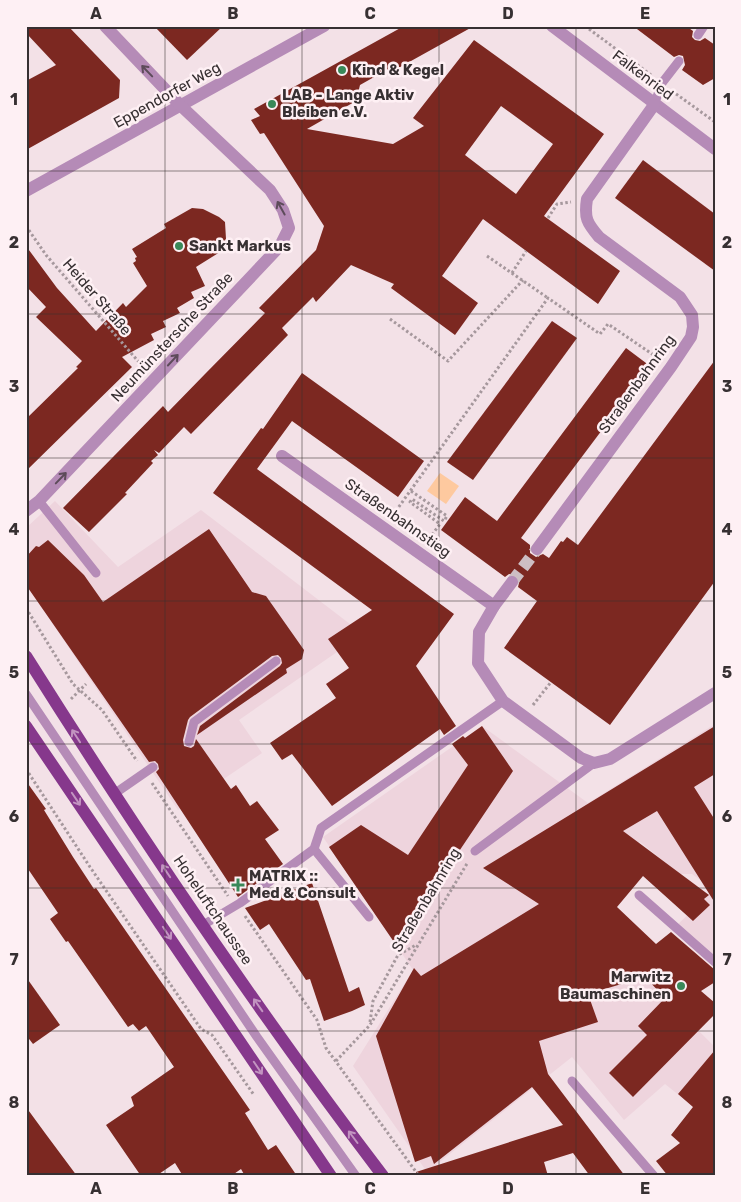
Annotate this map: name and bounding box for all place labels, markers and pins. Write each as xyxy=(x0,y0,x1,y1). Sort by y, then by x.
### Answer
place label: Kind & Kegel xyxy=(352,61,444,79)
marker: Kind & Kegel xyxy=(336,64,348,76)
place label: LAB - Lange Aktiv Bleiben e.V. xyxy=(282,86,414,121)
marker: LAB - Lange Aktiv Bleiben e.V. xyxy=(266,98,278,110)
place label: Sankt Markus xyxy=(189,237,291,255)
marker: Sankt Markus xyxy=(173,240,185,252)
place label: MATRIX :: Med & Consult xyxy=(249,867,356,902)
marker: MATRIX :: Med & Consult xyxy=(231,878,245,892)
place label: Marwitz Baumaschinen xyxy=(560,968,671,1003)
marker: Marwitz Baumaschinen xyxy=(675,980,687,992)

